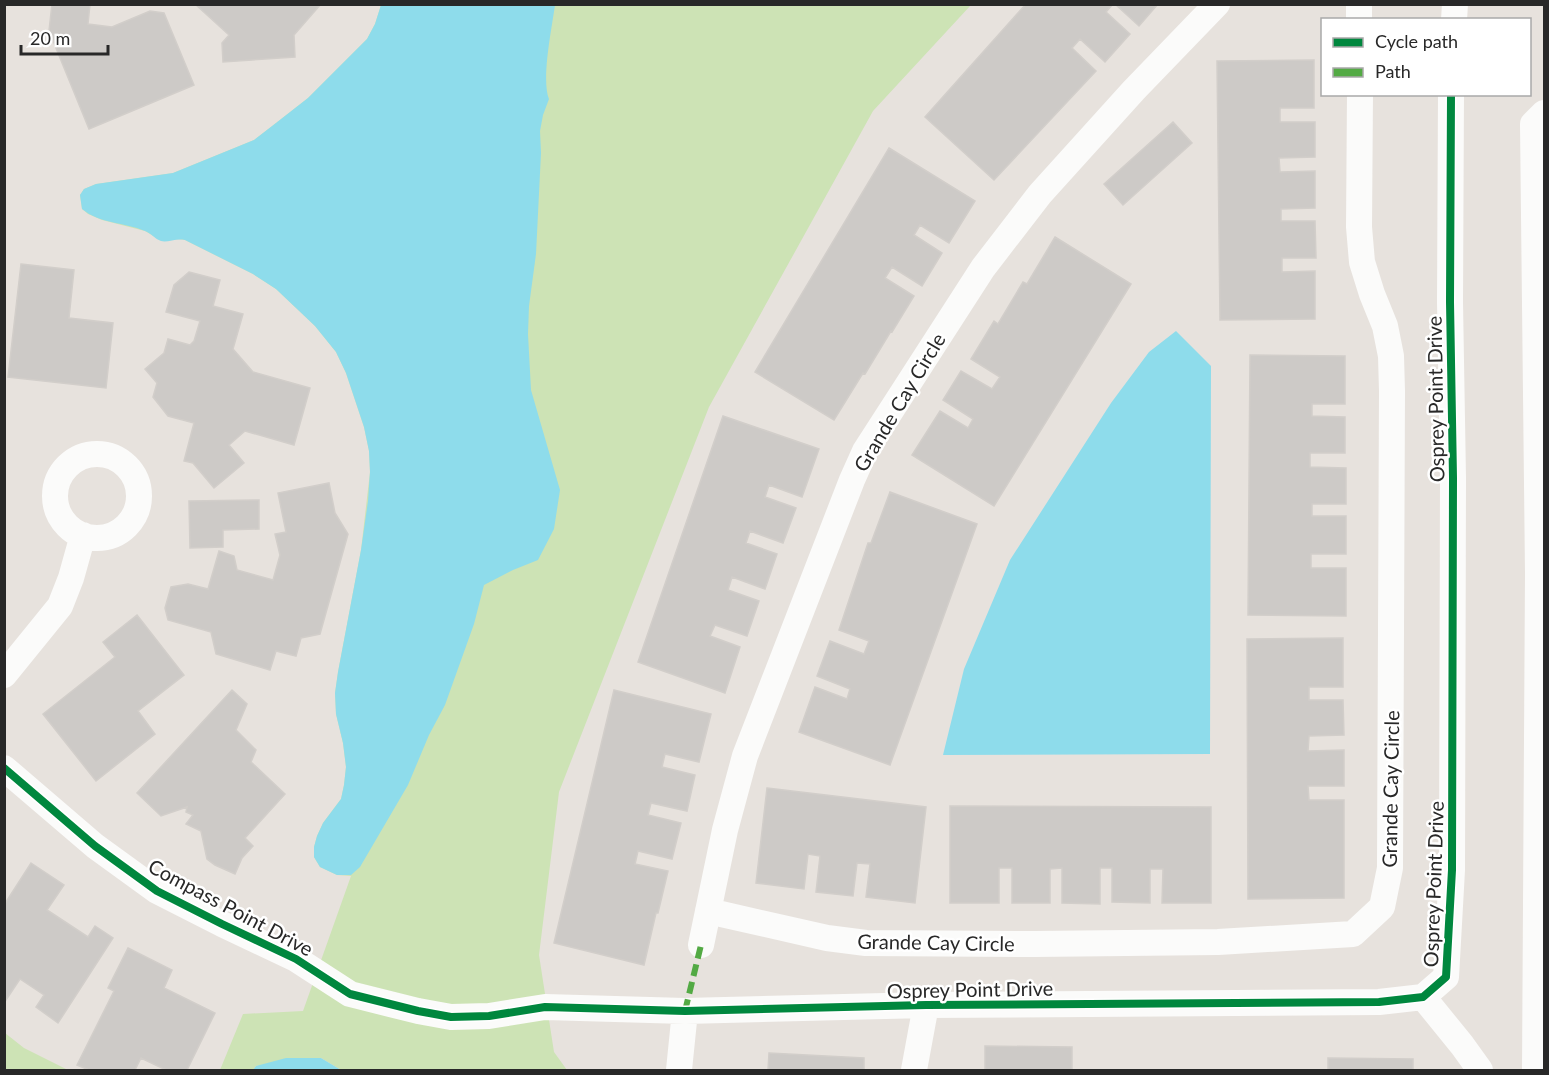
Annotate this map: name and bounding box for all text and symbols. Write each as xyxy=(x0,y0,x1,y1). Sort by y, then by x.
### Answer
scale bar xyxy=(21,18,108,56)
legend xyxy=(1321,18,1531,96)
text: 20 m xyxy=(30,27,70,49)
text: Cycle path xyxy=(1375,30,1458,52)
text: Path xyxy=(1375,60,1411,82)
street label: Osprey Point Drive xyxy=(1422,316,1448,482)
street label: Grande Cay Circle xyxy=(848,328,950,476)
street label: Grande Cay Circle xyxy=(1377,710,1403,868)
street label: Osprey Point Drive xyxy=(1418,800,1448,968)
street label: Compass Point Drive xyxy=(145,853,317,961)
street label: Grande Cay Circle xyxy=(857,929,1015,955)
street label: Osprey Point Drive xyxy=(887,976,1053,1002)

